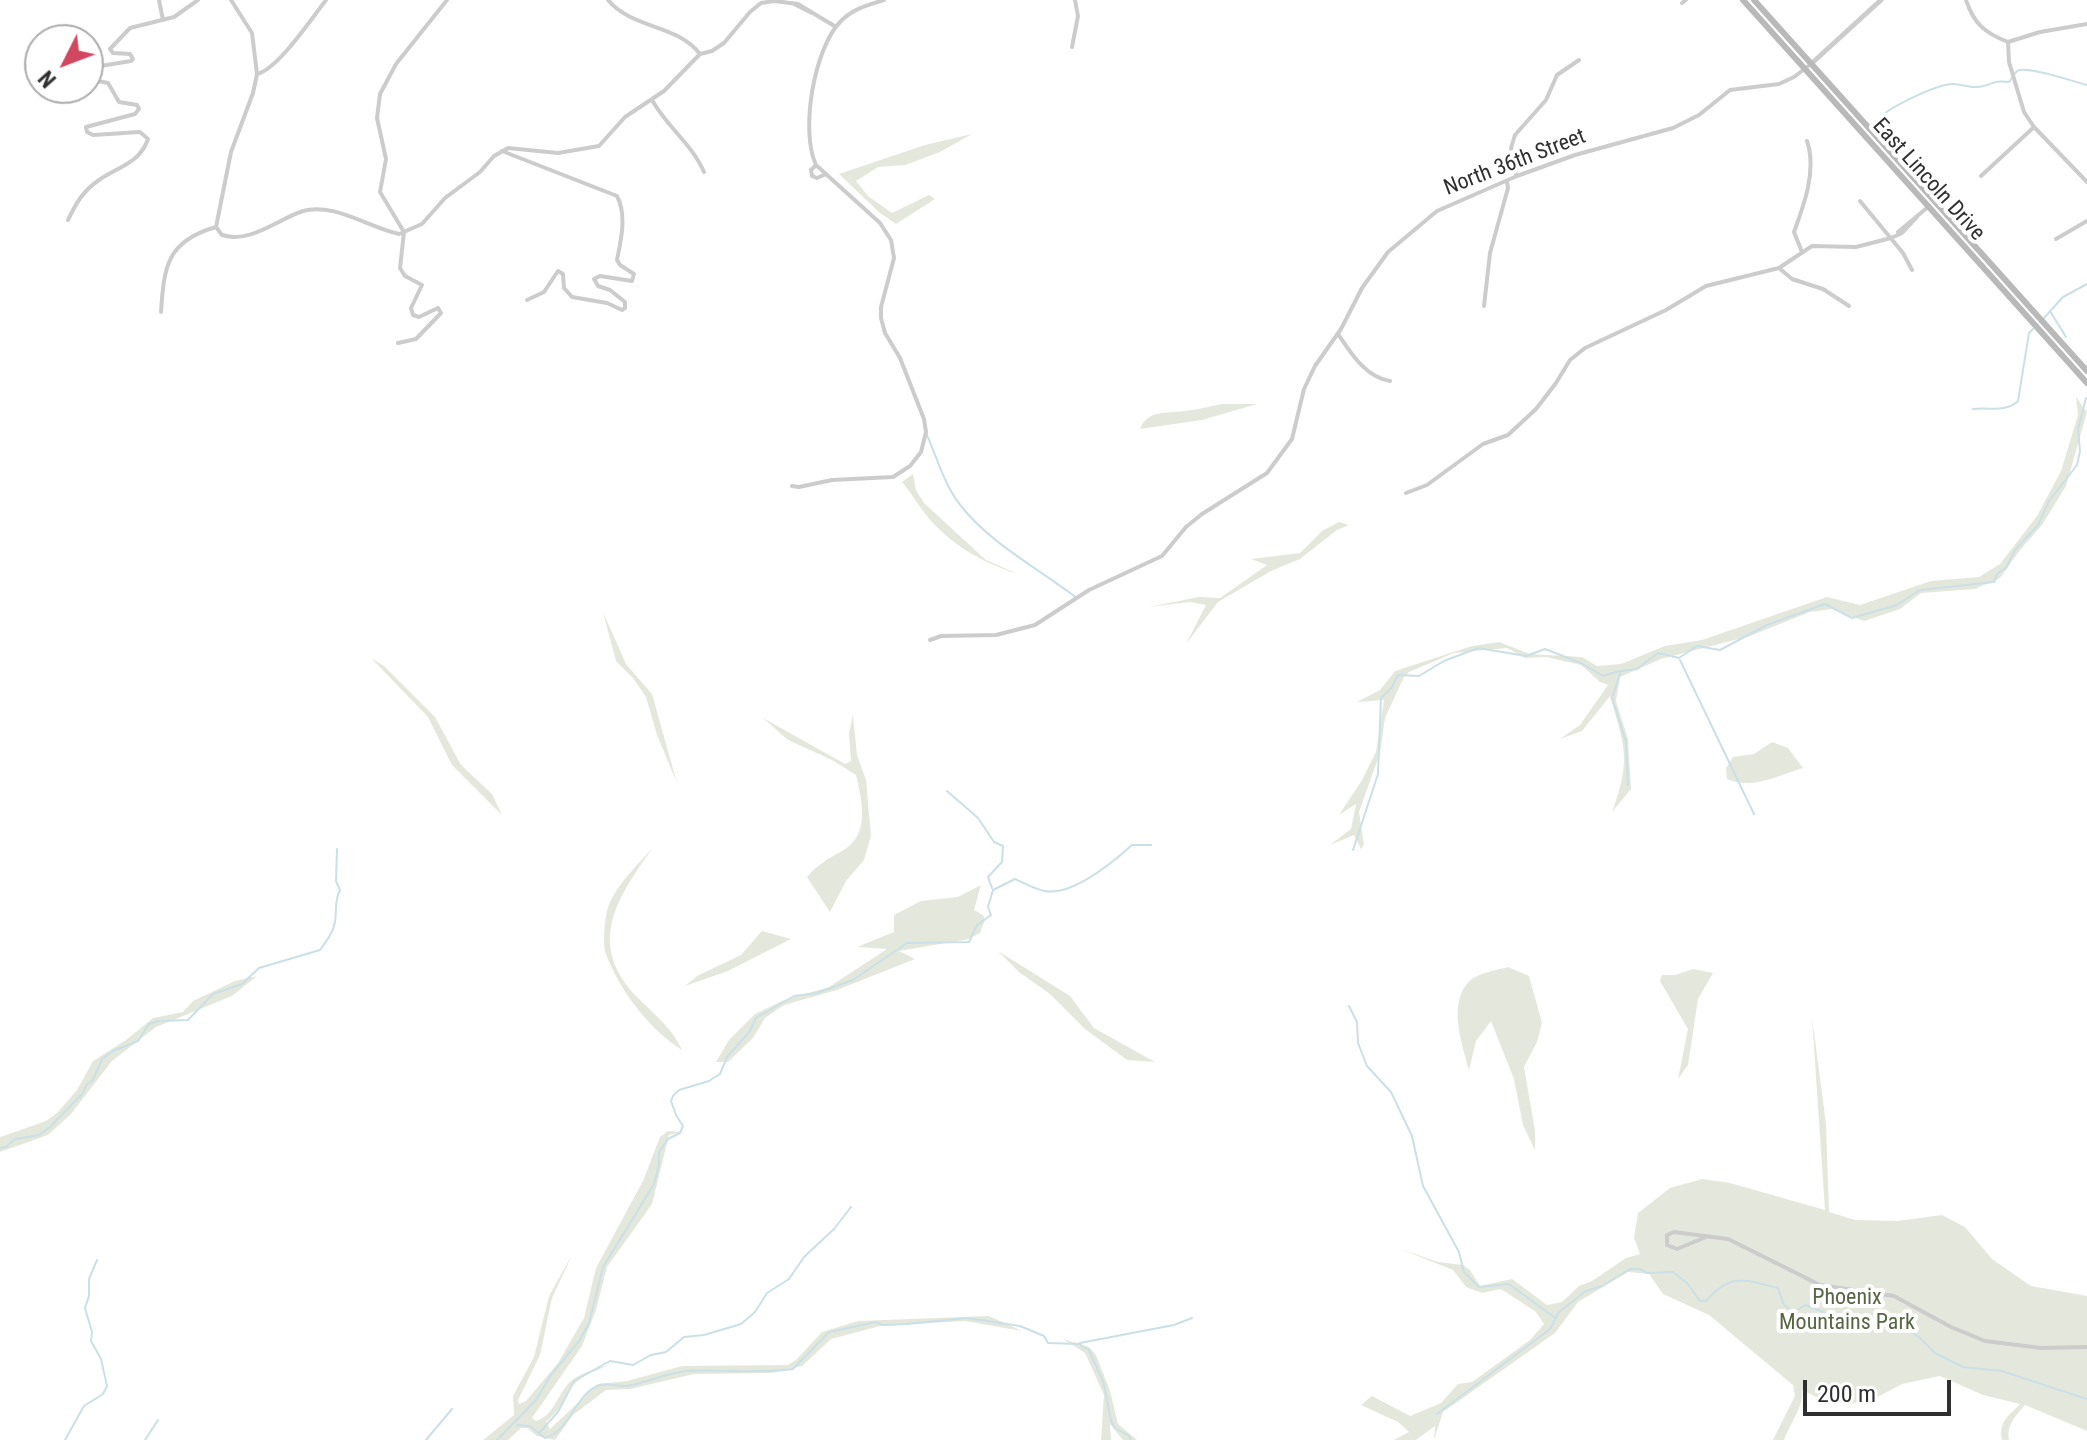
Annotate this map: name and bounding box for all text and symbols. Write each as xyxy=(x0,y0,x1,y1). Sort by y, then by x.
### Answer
north arrow xyxy=(24,24,104,104)
text: N xyxy=(33,66,61,92)
street label: East Lincoln Drive xyxy=(1866,114,1990,246)
street label: North 36th Street xyxy=(1440,124,1590,202)
park label: Phoenix Mountains Park xyxy=(1779,1285,1915,1336)
scale bar xyxy=(1807,1364,1955,1414)
text: 200 m xyxy=(1817,1380,1876,1408)

